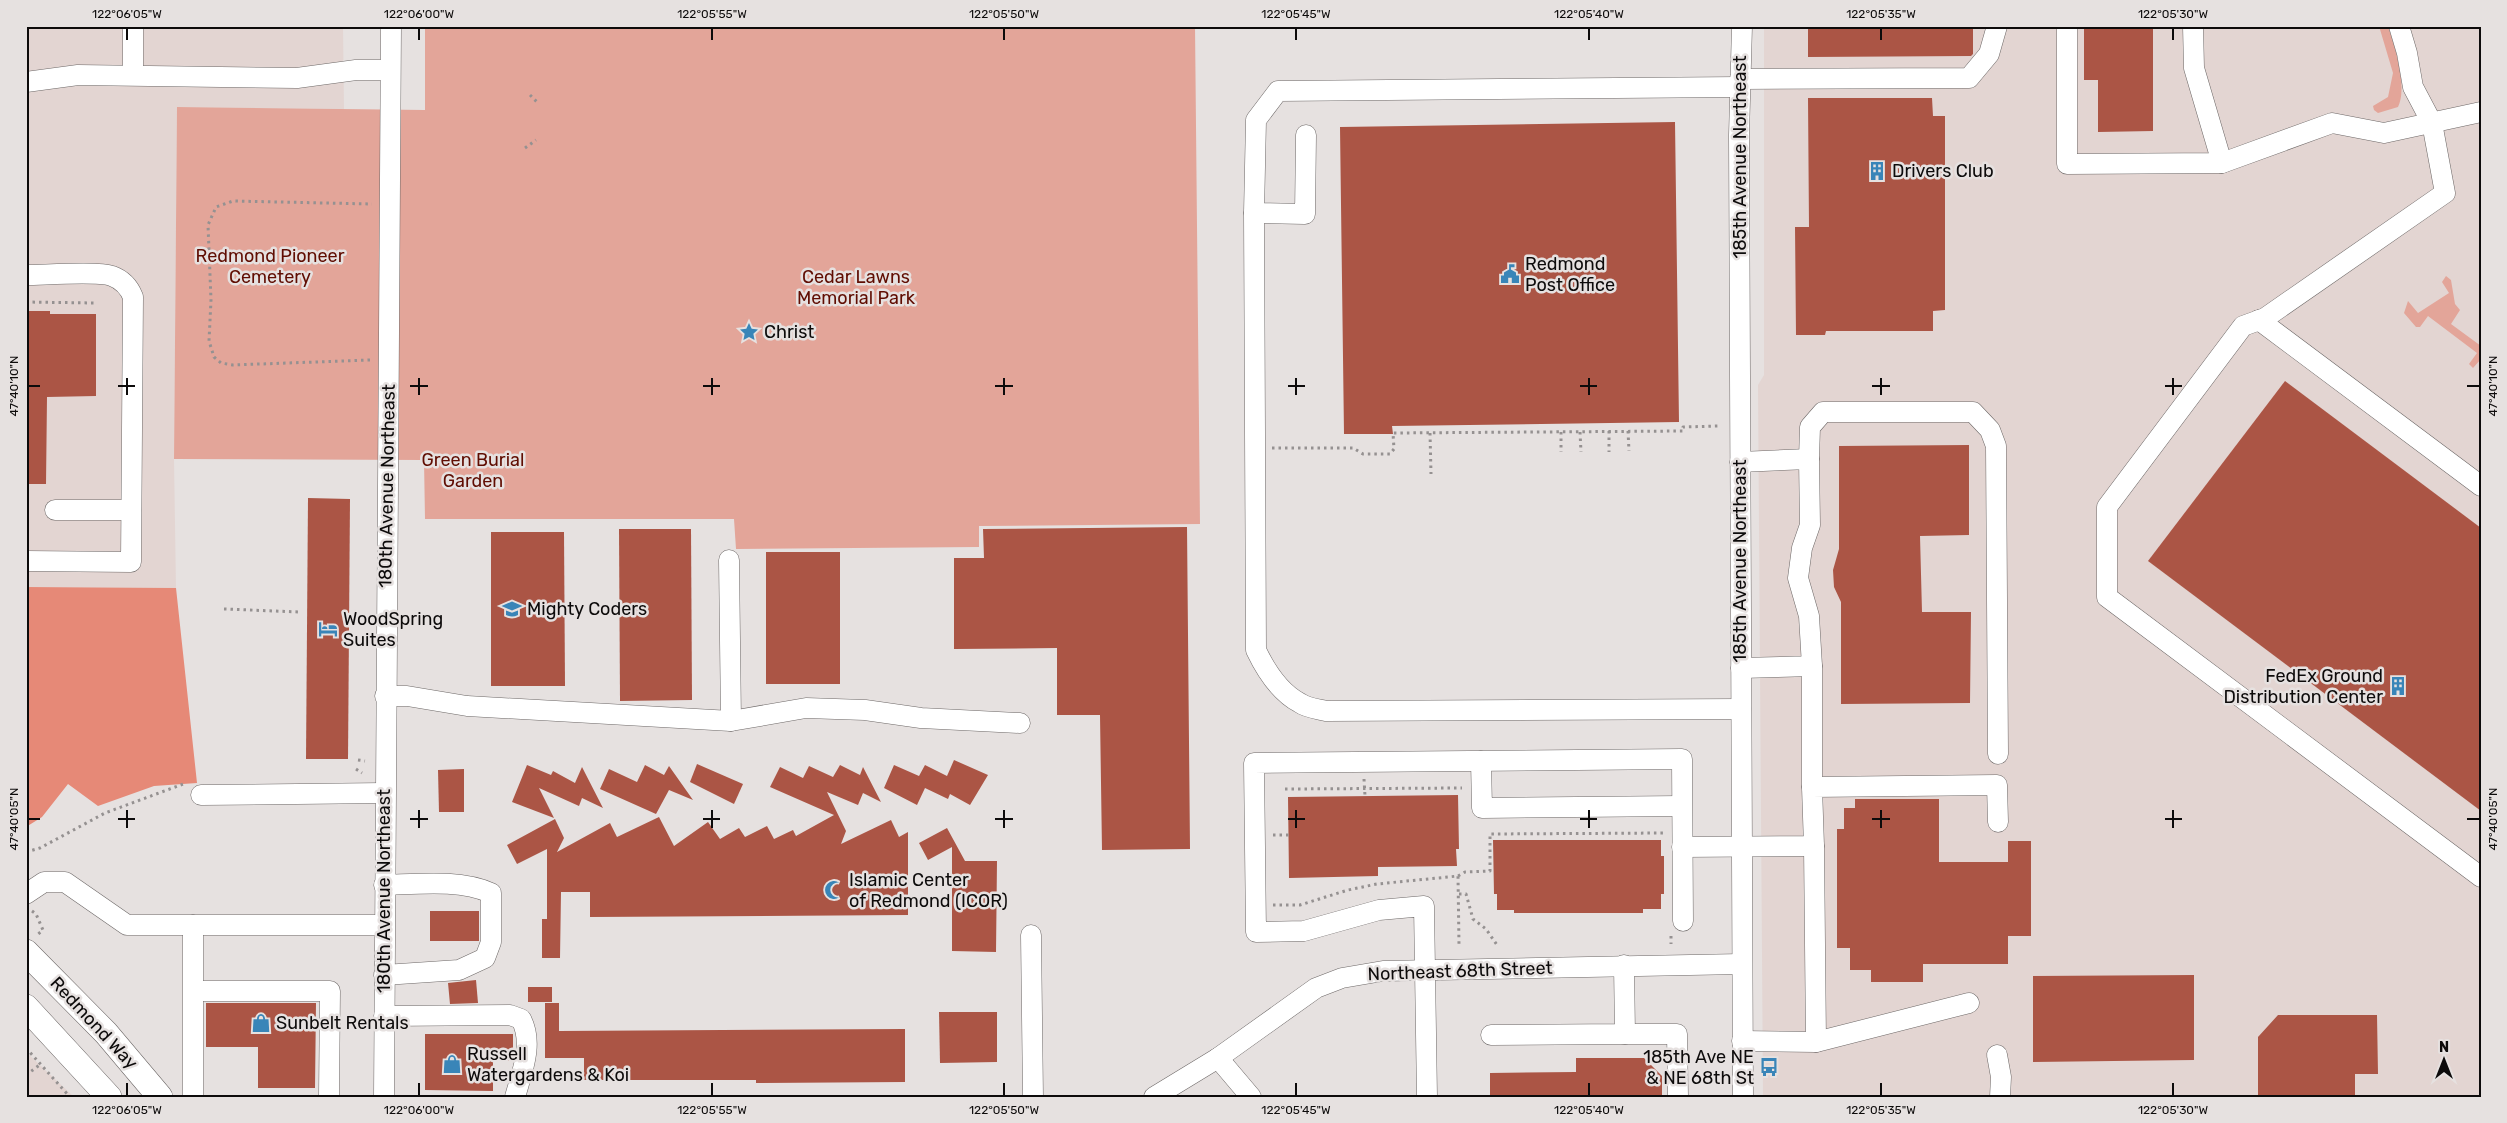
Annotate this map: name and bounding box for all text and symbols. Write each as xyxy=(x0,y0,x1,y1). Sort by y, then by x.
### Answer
text: 122°06'05"W xyxy=(92,7,162,21)
text: 122°06'00"W xyxy=(384,7,455,21)
text: 122°05'55"W xyxy=(677,7,747,21)
text: 122°05'50"W xyxy=(969,7,1039,21)
text: 122°05'45"W xyxy=(1261,7,1331,21)
text: 122°05'40"W xyxy=(1554,7,1624,21)
text: 122°05'35"W xyxy=(1846,7,1916,21)
text: 122°05'30"W xyxy=(2138,7,2208,21)
street label: 185th Avenue Northeast xyxy=(1729,55,1751,259)
building icon: Drivers Club xyxy=(1866,160,1888,182)
place label: Drivers Club xyxy=(1892,160,1994,182)
park label: Redmond Pioneer Cemetery xyxy=(196,245,345,288)
place label: Redmond Post Office xyxy=(1525,253,1615,296)
public building icon: Redmond Post Office xyxy=(1499,263,1521,285)
park label: Cedar Lawns Memorial Park xyxy=(797,266,916,309)
place icon: Christ xyxy=(738,321,760,343)
place label: Christ xyxy=(764,321,814,343)
text: 47°40'10"N xyxy=(7,356,21,416)
text: 47°40'10"N xyxy=(2486,356,2500,416)
street label: 180th Avenue Northeast xyxy=(374,384,400,588)
park label: Green Burial Garden xyxy=(422,449,524,492)
street label: 185th Avenue Northeast xyxy=(1729,459,1751,663)
school or university icon: Mighty Coders xyxy=(501,598,523,620)
place label: Mighty Coders xyxy=(527,598,647,620)
place label: WoodSpring Suites xyxy=(343,608,443,651)
hotel icon: WoodSpring Suites xyxy=(317,618,339,640)
place label: FedEx Ground Distribution Center xyxy=(2223,665,2383,708)
building icon: FedEx Ground Distribution Center xyxy=(2387,675,2409,697)
text: 47°40'05"N xyxy=(7,788,21,850)
text: 47°40'05"N xyxy=(2486,788,2500,850)
street label: 180th Avenue Northeast xyxy=(373,789,395,993)
place label: Islamic Center of Redmond (ICOR) xyxy=(849,869,1008,912)
mosque icon: Islamic Center of Redmond (ICOR) xyxy=(823,879,845,901)
street label: Northeast 68th Street xyxy=(1367,957,1553,985)
street label: Redmond Way xyxy=(46,972,142,1074)
shop icon: Sunbelt Rentals xyxy=(250,1012,272,1034)
place label: Sunbelt Rentals xyxy=(276,1012,409,1034)
north arrow xyxy=(2420,1036,2470,1086)
text: N xyxy=(2439,1039,2449,1056)
place label: Russell Watergardens & Koi xyxy=(467,1043,629,1086)
place label: 185th Ave NE & NE 68th St xyxy=(1643,1046,1754,1089)
shop icon: Russell Watergardens & Koi xyxy=(441,1053,463,1075)
bus stop icon: 185th Ave NE & NE 68th St xyxy=(1758,1056,1780,1078)
text: 122°06'05"W xyxy=(92,1103,162,1117)
text: 122°06'00"W xyxy=(384,1103,455,1117)
text: 122°05'55"W xyxy=(677,1103,747,1117)
text: 122°05'50"W xyxy=(969,1103,1039,1117)
text: 122°05'45"W xyxy=(1261,1103,1331,1117)
text: 122°05'40"W xyxy=(1554,1103,1624,1117)
text: 122°05'35"W xyxy=(1846,1103,1916,1117)
text: 122°05'30"W xyxy=(2138,1103,2208,1117)

